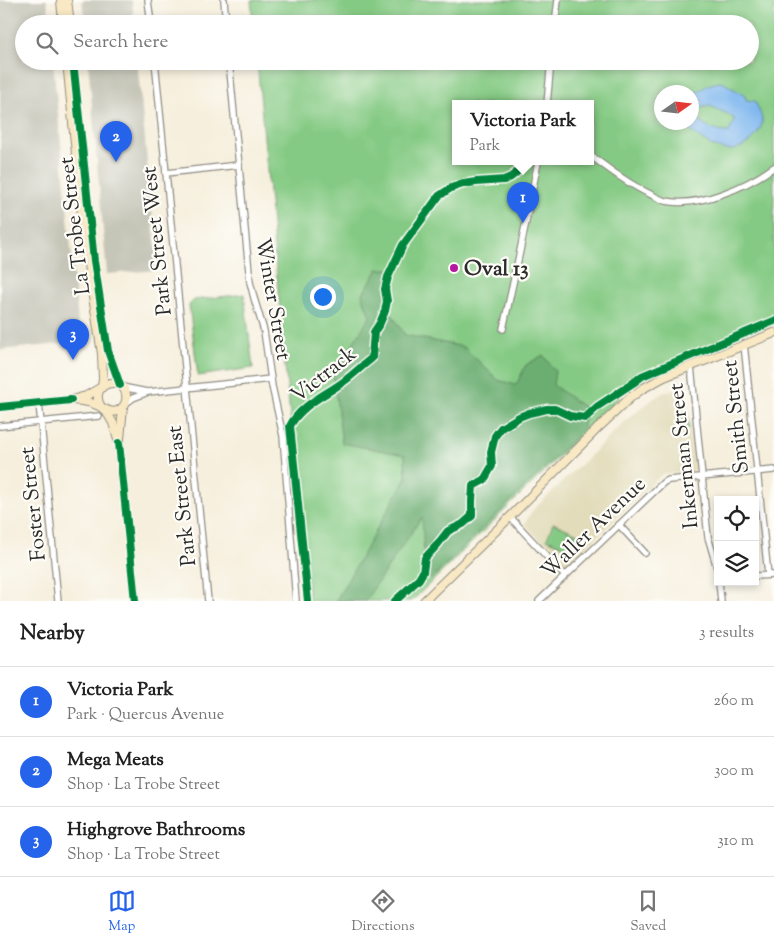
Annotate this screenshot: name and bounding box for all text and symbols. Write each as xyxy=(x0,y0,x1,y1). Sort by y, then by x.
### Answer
search box xyxy=(15,15,759,70)
icon: search xyxy=(33,29,61,57)
text: Search here xyxy=(73,29,168,56)
north arrow xyxy=(654,85,699,130)
popup xyxy=(452,100,594,165)
text: Victoria Park xyxy=(470,108,576,135)
pin: 2 xyxy=(100,121,132,162)
text: Park xyxy=(470,135,500,158)
street label: La Trobe Street xyxy=(53,155,99,296)
street label: Park Street West xyxy=(135,165,181,317)
pin: 1 xyxy=(507,182,539,223)
street label: Winter Street xyxy=(247,236,298,363)
place label: Oval 13 xyxy=(464,255,529,285)
marker: Oval 13 xyxy=(448,262,460,274)
your location xyxy=(310,284,336,310)
pin: 3 xyxy=(57,319,89,360)
street label: Victrack xyxy=(285,340,364,411)
street label: Smith Street xyxy=(716,359,758,475)
street label: Inkerman Street xyxy=(662,382,708,530)
street label: Park Street East xyxy=(161,424,205,568)
street label: Foster Street xyxy=(13,445,55,562)
street label: Waller Avenue xyxy=(535,471,654,586)
map controls xyxy=(714,496,759,586)
button: locate xyxy=(714,496,759,541)
button: layers xyxy=(714,541,759,586)
text: Nearby xyxy=(20,619,85,649)
text: 3 results xyxy=(699,622,754,645)
text: Victoria Park xyxy=(67,677,174,704)
text: 1 xyxy=(33,690,39,713)
text: 260 m xyxy=(713,690,754,713)
text: Park · Quercus Avenue xyxy=(67,704,224,727)
text: Mega Meats xyxy=(67,747,164,774)
text: 2 xyxy=(32,760,40,783)
text: 300 m xyxy=(714,760,754,783)
text: Shop · La Trobe Street xyxy=(67,774,220,797)
text: Highgrove Bathrooms xyxy=(67,817,245,844)
text: 3 xyxy=(33,830,39,853)
text: 310 m xyxy=(717,830,754,853)
text: Shop · La Trobe Street xyxy=(67,844,220,867)
tab: Map xyxy=(108,887,136,937)
tab: Directions xyxy=(351,887,415,937)
tab: Saved xyxy=(630,887,666,937)

